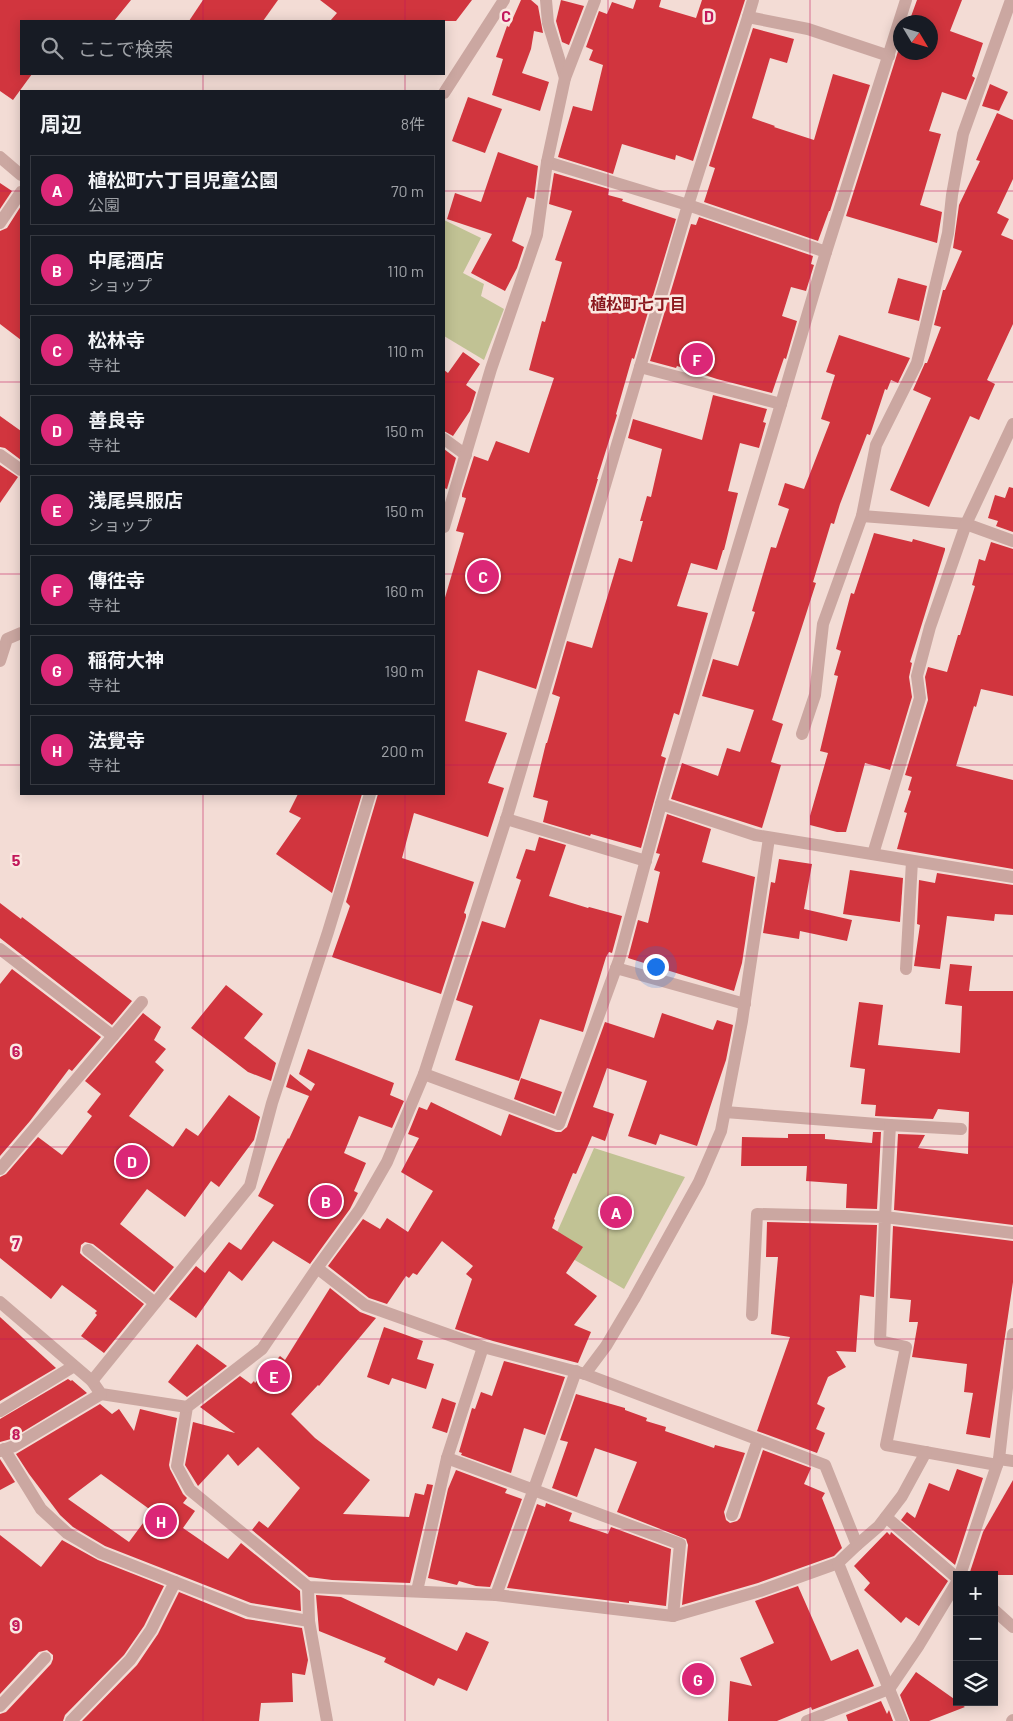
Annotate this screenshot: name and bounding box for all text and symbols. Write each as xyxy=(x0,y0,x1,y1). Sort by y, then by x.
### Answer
text: C xyxy=(501,6,511,25)
text: D xyxy=(704,6,714,25)
north arrow xyxy=(893,15,938,60)
search box xyxy=(20,20,445,75)
icon: search xyxy=(38,34,66,62)
text: ここで検索 xyxy=(78,37,173,60)
text: 周辺 xyxy=(40,111,82,136)
text: 8件 xyxy=(401,114,425,133)
text: 植松町六丁目児童公園 xyxy=(88,168,278,191)
text: A xyxy=(52,181,62,200)
text: 70 m xyxy=(391,181,424,200)
text: 公園 xyxy=(88,195,120,214)
text: 中尾酒店 xyxy=(88,248,164,271)
text: B xyxy=(52,261,62,280)
text: 110 m xyxy=(387,261,424,280)
text: ショップ xyxy=(88,275,152,294)
district label: 植松町七丁目 xyxy=(590,294,686,313)
text: 松林寺 xyxy=(88,328,145,351)
pin: F xyxy=(681,340,713,378)
text: C xyxy=(52,341,62,360)
text: 110 m xyxy=(387,341,424,360)
text: 寺社 xyxy=(88,355,120,374)
text: 善良寺 xyxy=(88,408,145,431)
text: D xyxy=(52,421,62,440)
text: 150 m xyxy=(385,421,424,440)
text: 寺社 xyxy=(88,435,120,454)
text: 浅尾呉服店 xyxy=(88,488,183,511)
text: E xyxy=(52,501,62,520)
text: 150 m xyxy=(385,501,424,520)
text: ショップ xyxy=(88,515,152,534)
pin: C xyxy=(467,557,499,595)
text: 傳徃寺 xyxy=(88,568,145,591)
text: F xyxy=(53,581,61,600)
text: 160 m xyxy=(385,581,424,600)
text: 寺社 xyxy=(88,595,120,614)
text: 稲荷大神 xyxy=(88,648,164,671)
text: G xyxy=(52,661,62,680)
text: 190 m xyxy=(385,661,424,680)
text: 寺社 xyxy=(88,675,120,694)
text: 法覺寺 xyxy=(88,728,145,751)
text: H xyxy=(52,741,62,760)
text: 200 m xyxy=(381,741,424,760)
text: 寺社 xyxy=(88,755,120,774)
text: 5 xyxy=(12,850,21,869)
your location xyxy=(643,954,669,980)
text: 6 xyxy=(12,1041,21,1060)
pin: D xyxy=(116,1142,148,1180)
pin: B xyxy=(310,1182,342,1220)
pin: A xyxy=(600,1193,632,1231)
text: 7 xyxy=(12,1233,20,1252)
pin: E xyxy=(258,1357,290,1395)
text: 8 xyxy=(12,1424,21,1443)
pin: H xyxy=(145,1502,177,1540)
map controls xyxy=(953,1571,998,1706)
button: + xyxy=(953,1571,998,1616)
text: 9 xyxy=(12,1615,20,1634)
button: − xyxy=(953,1616,998,1661)
pin: G xyxy=(682,1660,714,1698)
button: layers xyxy=(953,1661,998,1706)

